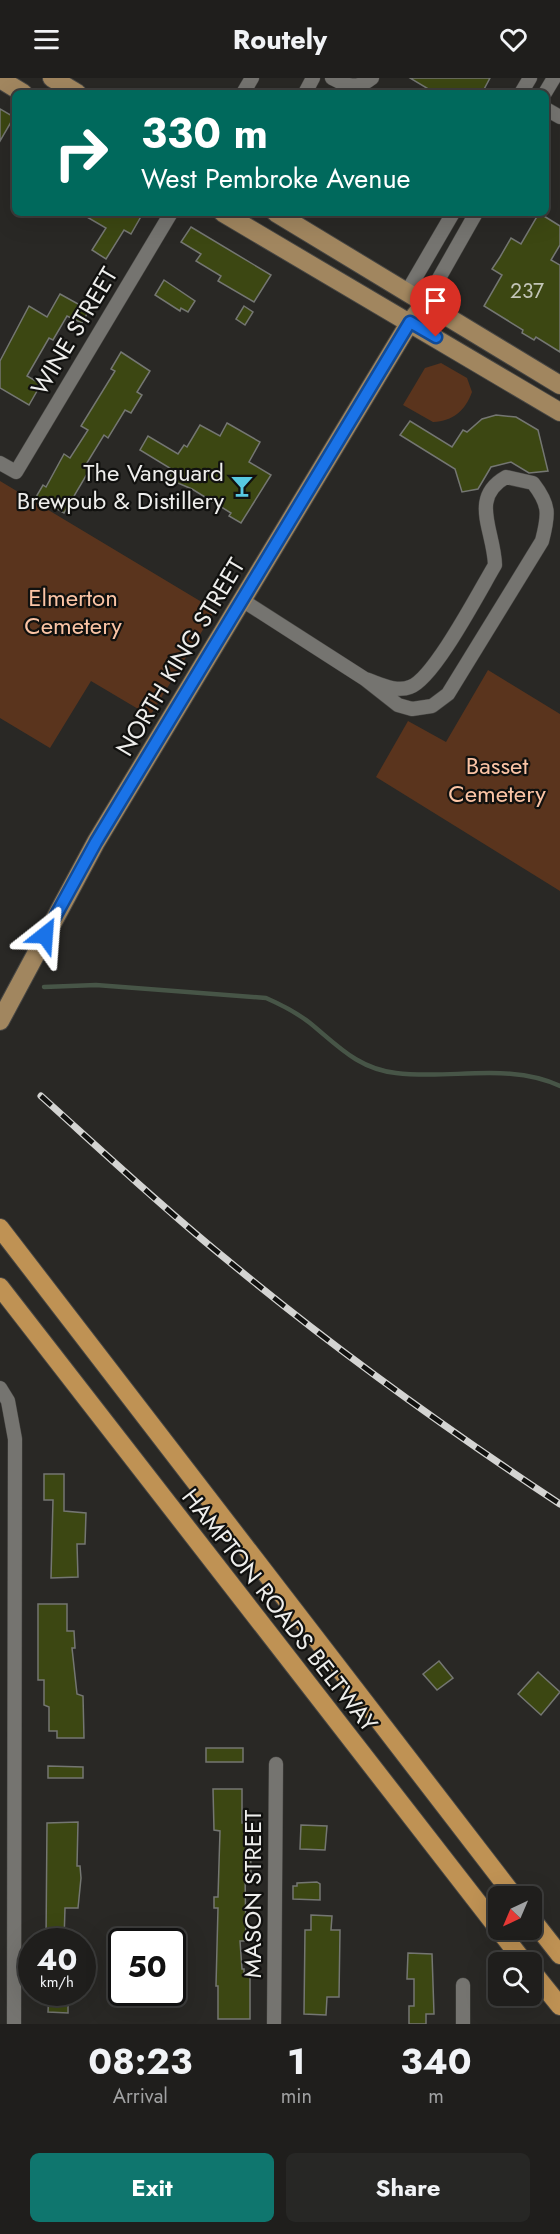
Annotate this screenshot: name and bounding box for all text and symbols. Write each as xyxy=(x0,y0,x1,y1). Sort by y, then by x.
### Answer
text: Routely xyxy=(233,20,327,59)
icon: menu xyxy=(30,23,63,56)
icon: heart xyxy=(497,23,530,56)
text: 330 m xyxy=(141,103,268,164)
icon: right xyxy=(42,114,120,192)
text: West Pembroke Avenue xyxy=(141,159,410,198)
street label: WINE STREET xyxy=(22,260,126,402)
pin xyxy=(410,275,461,337)
house number: 237 xyxy=(510,276,544,306)
icon: arrive xyxy=(419,284,452,317)
place label: The Vanguard Brewpub & Distillery xyxy=(17,455,224,518)
bar icon: The Vanguard Brewpub & Distillery xyxy=(229,473,255,499)
street label: NORTH KING STREET xyxy=(107,551,253,763)
park label: Elmerton Cemetery xyxy=(24,580,122,643)
park label: Basset Cemetery xyxy=(448,748,546,811)
position arrow xyxy=(13,903,77,967)
street label: HAMPTON ROADS BELTWAY xyxy=(174,1481,387,1740)
street label: MASON STREET xyxy=(235,1810,270,1978)
north arrow xyxy=(488,1886,542,1940)
map controls xyxy=(488,1886,542,2006)
speed limit sign: 50 xyxy=(108,1928,186,2006)
text: 40 xyxy=(37,1938,77,1981)
button: search xyxy=(488,1952,542,2006)
text: km/h xyxy=(40,1971,74,1993)
text: 08:23 xyxy=(88,2035,192,2087)
text: 1 xyxy=(287,2035,305,2087)
text: 340 xyxy=(400,2035,472,2087)
text: Arrival xyxy=(113,2082,168,2111)
text: min xyxy=(281,2082,312,2111)
text: m xyxy=(428,2082,444,2111)
button: Exit xyxy=(30,2153,274,2222)
button: Share xyxy=(286,2153,530,2222)

